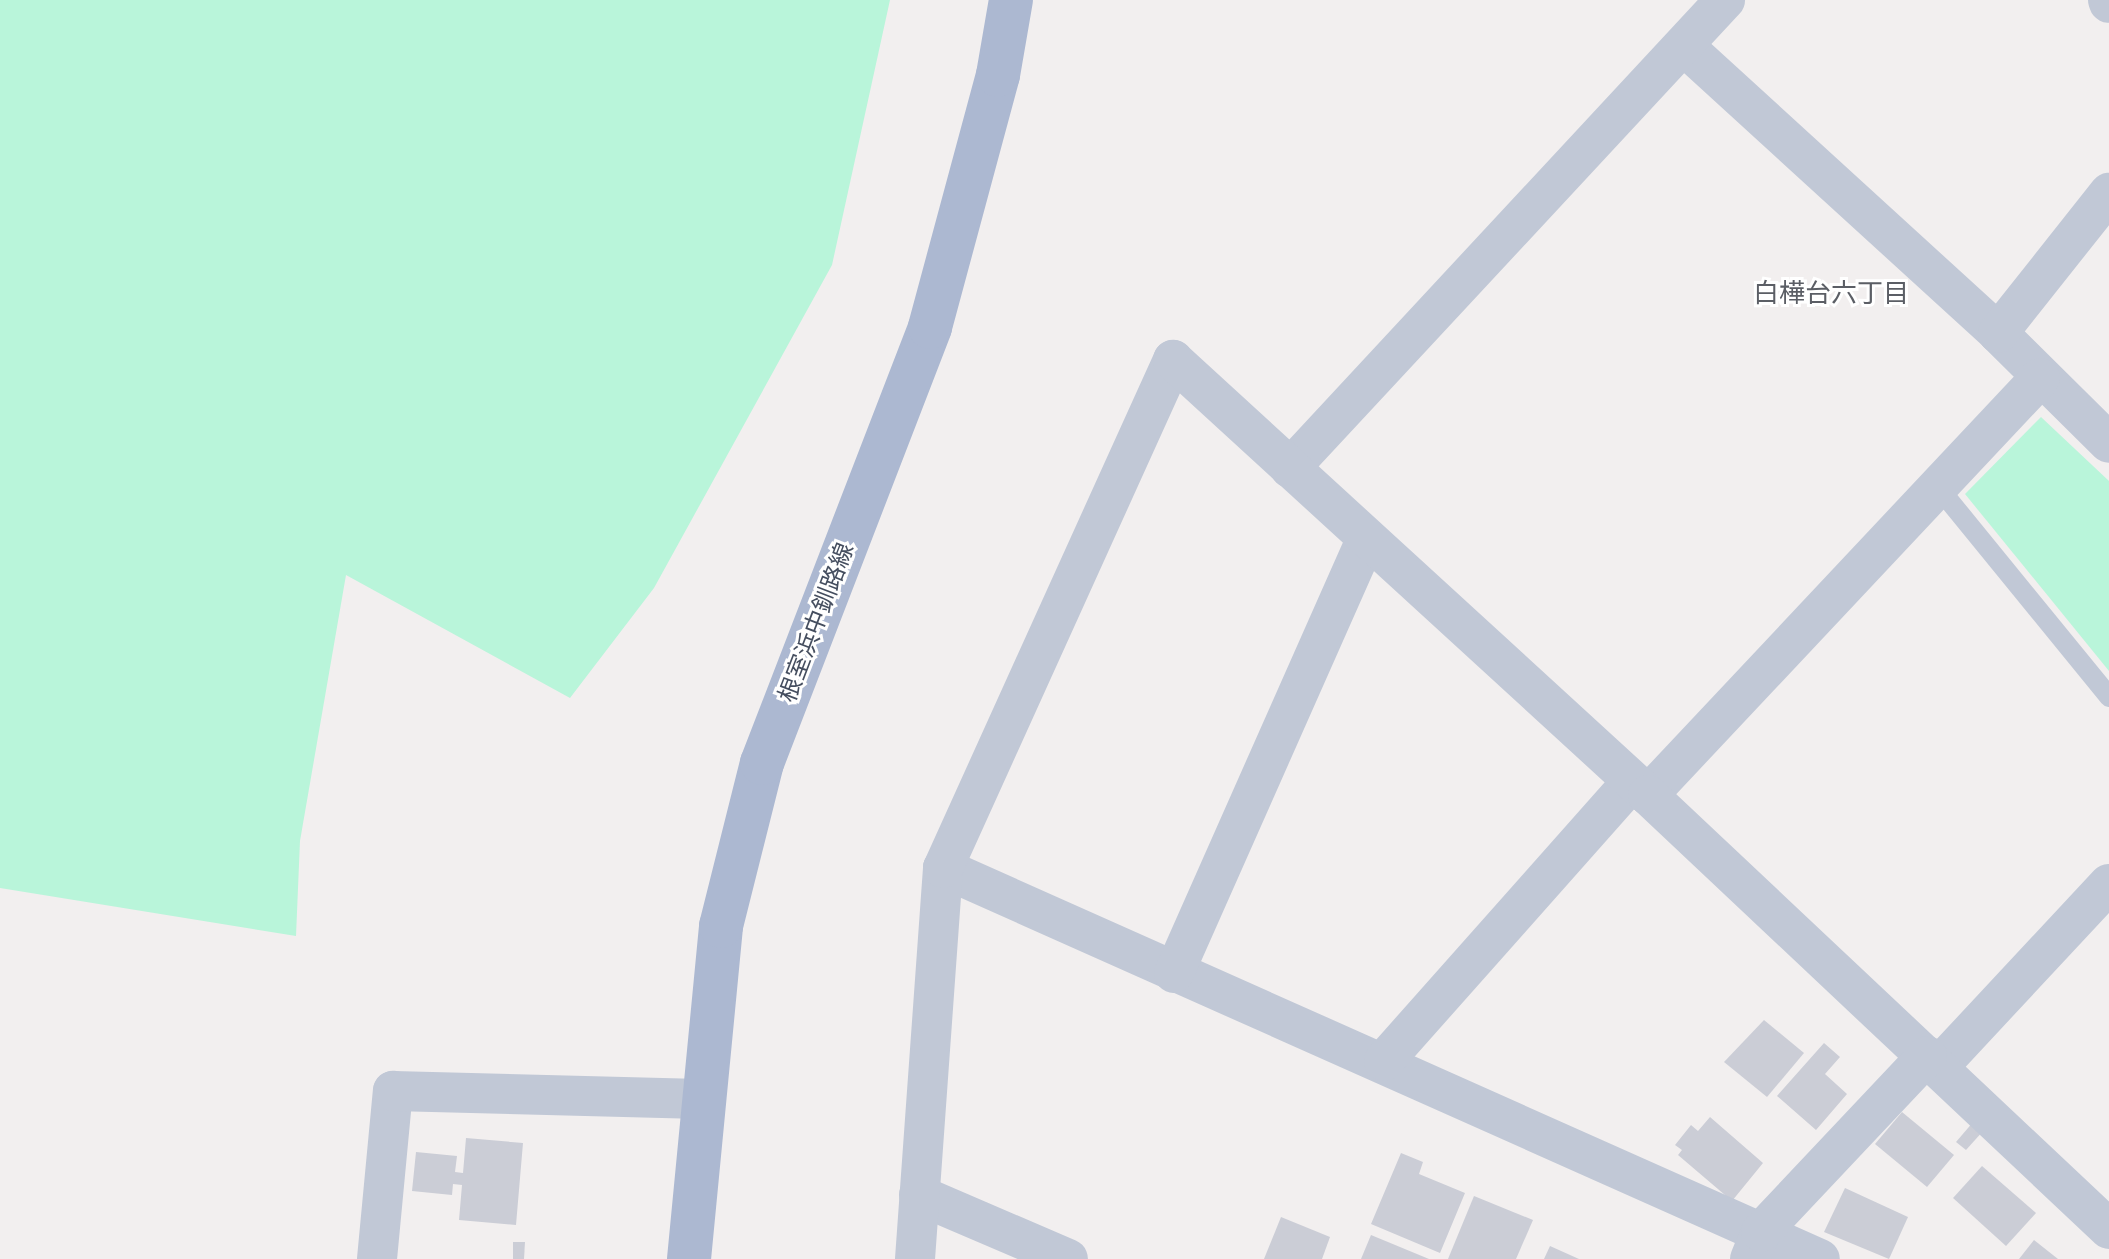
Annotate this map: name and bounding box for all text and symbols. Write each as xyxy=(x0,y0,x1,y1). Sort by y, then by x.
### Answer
district label: 白樺台六丁目 xyxy=(1753,276,1909,308)
street label: 根室浜中釧路線 xyxy=(771,538,859,706)

